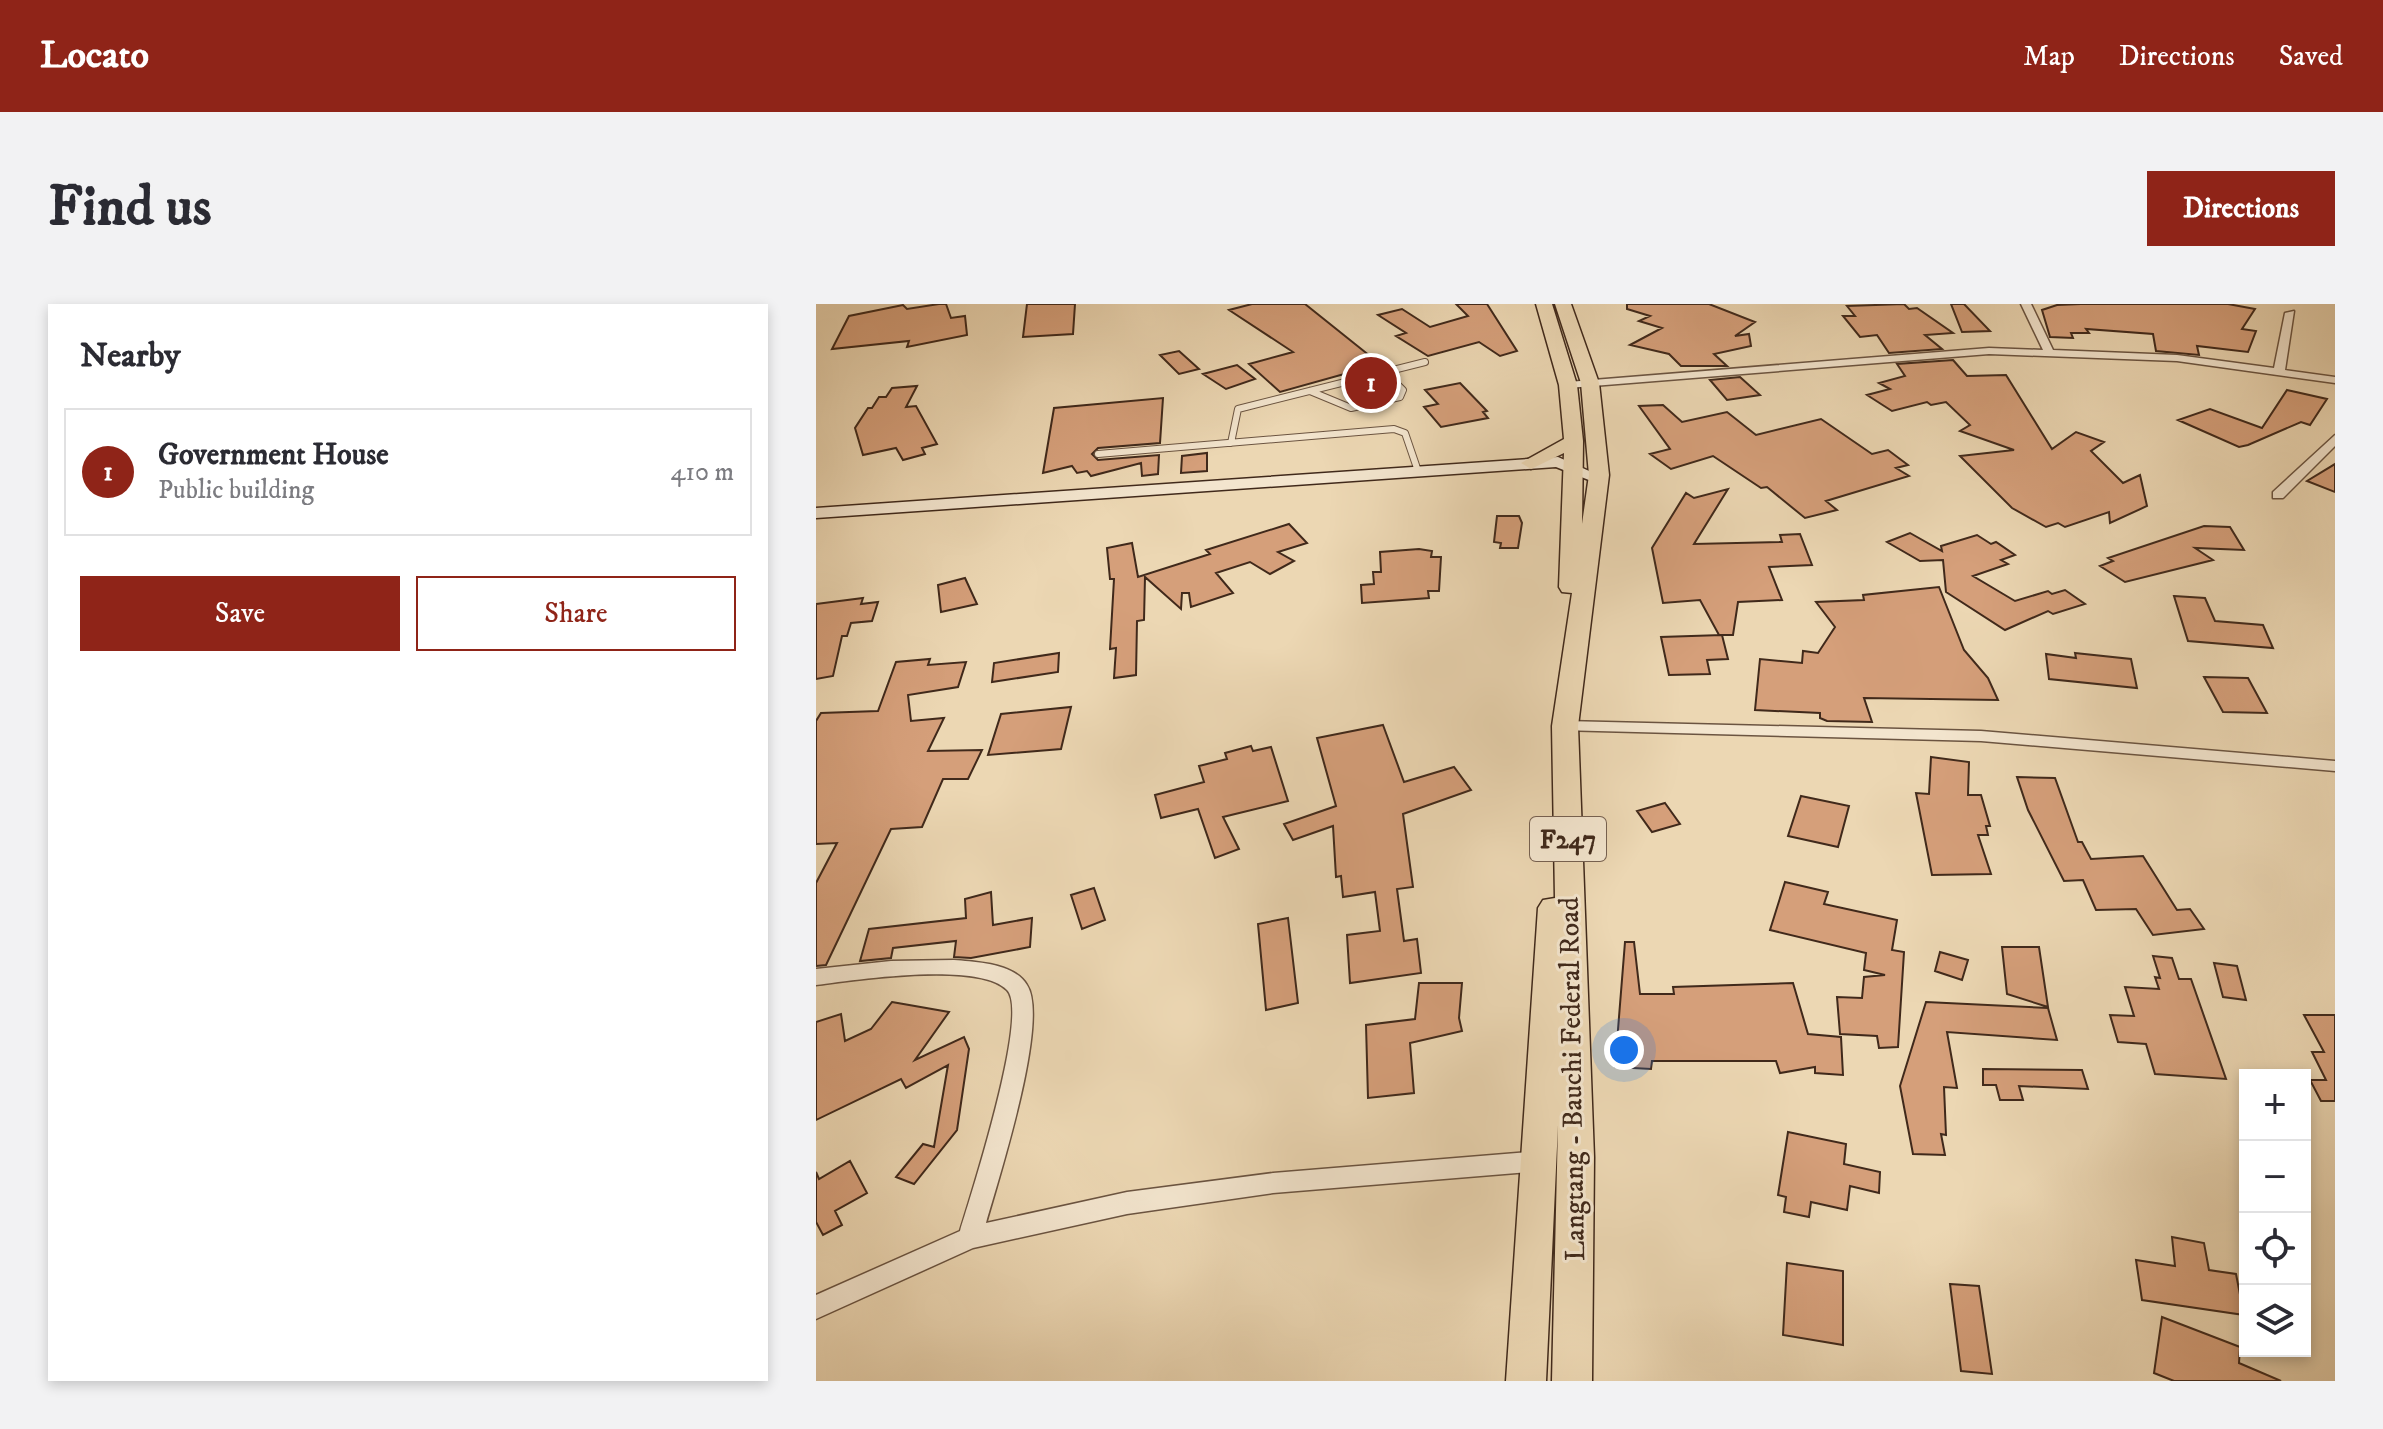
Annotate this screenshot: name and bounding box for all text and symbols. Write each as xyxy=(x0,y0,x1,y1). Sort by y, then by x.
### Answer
text: Locato xyxy=(40,32,149,80)
text: Map xyxy=(2023,39,2075,74)
text: Directions xyxy=(2119,39,2235,74)
text: Saved xyxy=(2279,39,2343,74)
button: Directions xyxy=(2147,171,2335,246)
text: Find us xyxy=(48,173,212,243)
text: Nearby xyxy=(80,335,181,377)
pin: 1 xyxy=(1345,353,1397,413)
text: Government House xyxy=(158,437,389,474)
text: 1 xyxy=(103,456,113,489)
text: 410 m xyxy=(670,456,734,489)
text: Public building xyxy=(158,474,314,507)
button: Save xyxy=(80,576,400,651)
button: Share xyxy=(416,576,736,651)
road number: F247 xyxy=(1530,817,1606,861)
street label: Langtang - Bauchi Federal Road xyxy=(1552,897,1593,1261)
your location xyxy=(1604,1030,1644,1070)
map controls xyxy=(2239,1069,2311,1357)
button: + xyxy=(2239,1069,2311,1141)
button: − xyxy=(2239,1141,2311,1213)
button: locate xyxy=(2239,1213,2311,1285)
button: layers xyxy=(2239,1285,2311,1357)

